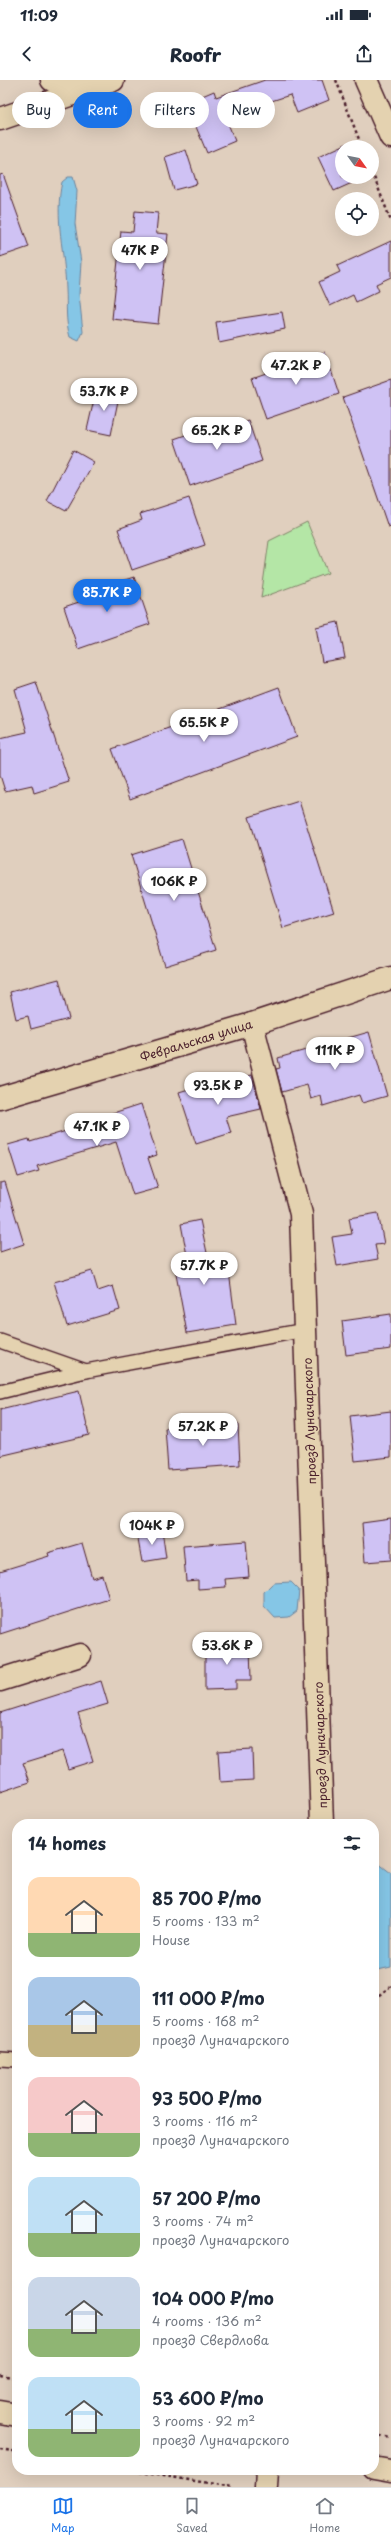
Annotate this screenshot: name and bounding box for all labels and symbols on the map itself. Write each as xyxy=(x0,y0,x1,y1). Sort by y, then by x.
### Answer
north arrow xyxy=(335,140,379,184)
pin: 47K ₽ xyxy=(112,237,168,271)
pin: 47.2K ₽ xyxy=(259,352,333,386)
pin: 53.7K ₽ xyxy=(67,378,141,412)
pin: 65.2K ₽ xyxy=(180,417,254,451)
pin: 85.7K ₽ xyxy=(70,579,144,613)
pin: 65.5K ₽ xyxy=(167,709,241,743)
pin: 106K ₽ xyxy=(141,868,207,902)
street label: Февральская улица xyxy=(138,1014,255,1066)
pin: 111K ₽ xyxy=(302,1037,368,1071)
pin: 93.5K ₽ xyxy=(181,1072,255,1106)
pin: 47.1K ₽ xyxy=(60,1113,134,1147)
pin: 57.7K ₽ xyxy=(167,1252,241,1286)
street label: проезд Луначарского xyxy=(298,1357,320,1485)
pin: 57.2K ₽ xyxy=(166,1413,240,1447)
pin: 104K ₽ xyxy=(119,1512,185,1546)
pin: 53.6K ₽ xyxy=(190,1632,264,1666)
street label: проезд Луначарского xyxy=(309,1681,331,1809)

